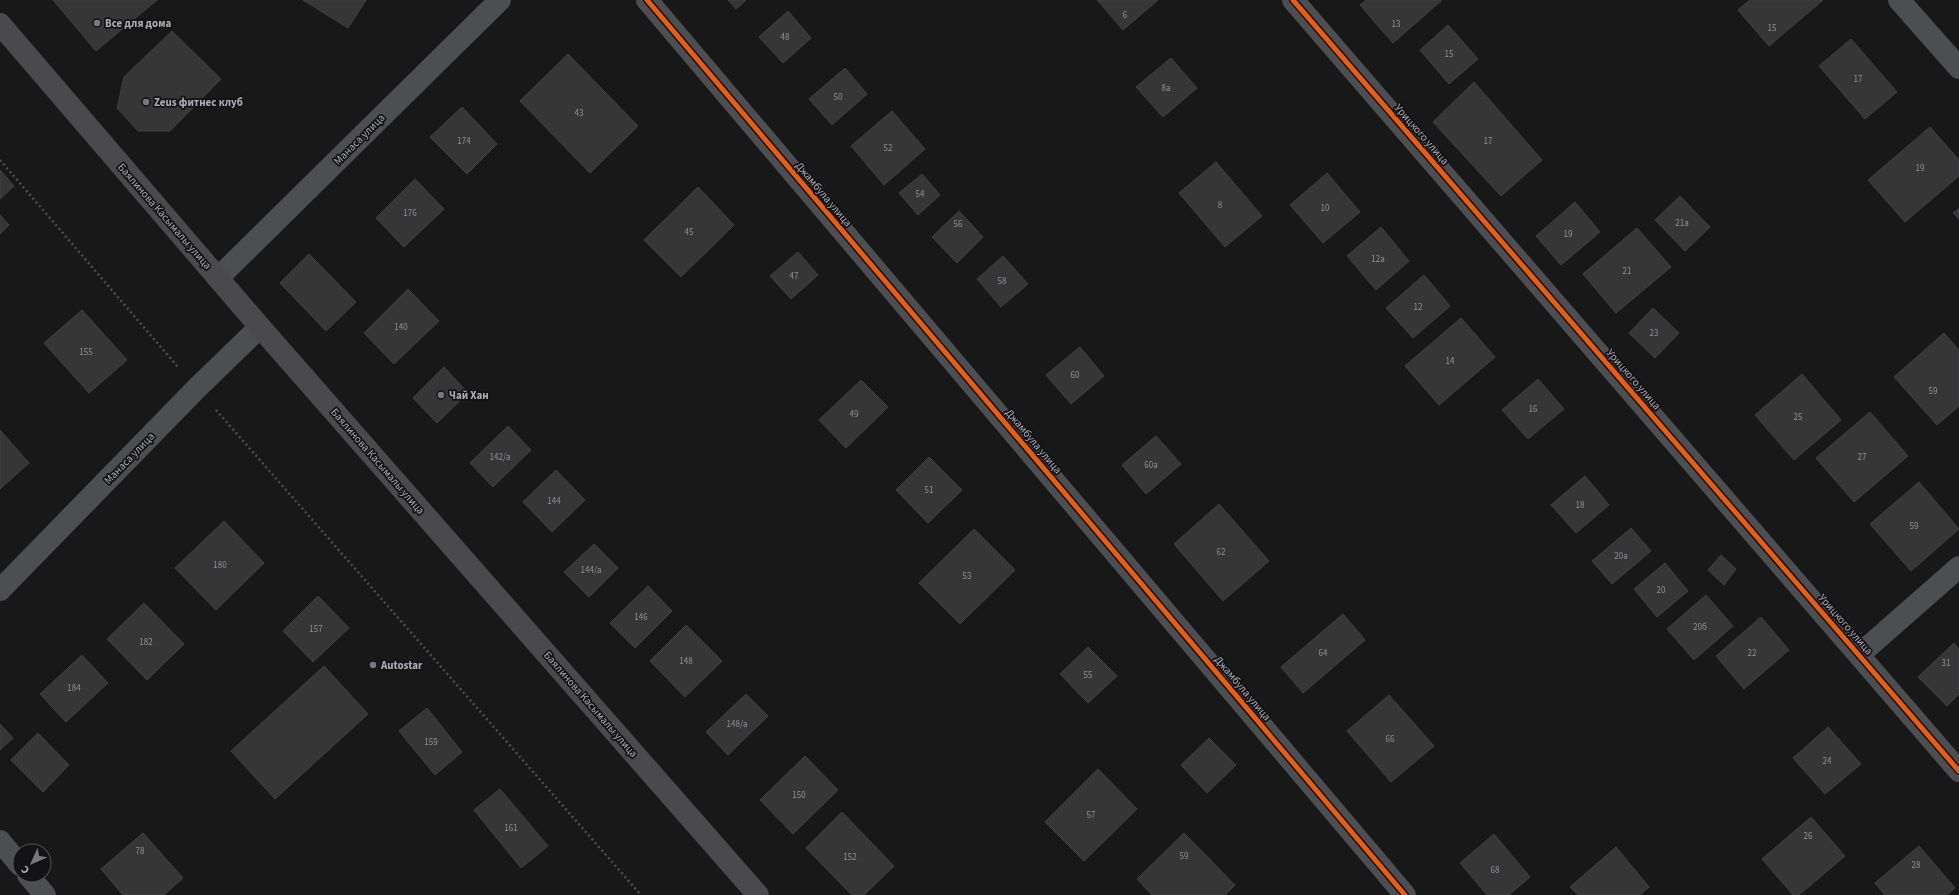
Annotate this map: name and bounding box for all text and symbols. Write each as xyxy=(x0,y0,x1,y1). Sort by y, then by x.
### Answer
house number: 6 xyxy=(1123,9,1128,22)
place label: Все для дома xyxy=(105,16,171,31)
marker: Все для дома xyxy=(92,18,102,28)
house number: 13 xyxy=(1392,18,1401,31)
house number: 15 xyxy=(1768,22,1777,35)
house number: 48 xyxy=(781,31,790,44)
house number: 15 xyxy=(1445,48,1454,61)
house number: 17 xyxy=(1854,73,1863,86)
house number: 8а xyxy=(1161,82,1171,95)
house number: 50 xyxy=(834,91,843,104)
place label: Zeus фитнес клуб xyxy=(154,95,243,110)
marker: Zeus фитнес клуб xyxy=(141,97,151,107)
street label: Урицкого улица xyxy=(1391,101,1452,168)
house number: 43 xyxy=(575,107,584,120)
street label: Манаса улица xyxy=(330,110,388,168)
house number: 174 xyxy=(457,135,471,148)
house number: 17 xyxy=(1484,135,1493,148)
house number: 52 xyxy=(884,142,893,155)
street label: Джамбула улица xyxy=(792,159,855,230)
street label: Баялинова Касымалы улица xyxy=(114,160,215,273)
house number: 19 xyxy=(1916,162,1925,175)
house number: 54 xyxy=(916,188,925,201)
house number: 8 xyxy=(1218,199,1223,212)
house number: 10 xyxy=(1321,202,1330,215)
house number: 176 xyxy=(403,207,417,220)
house number: 21а xyxy=(1675,217,1689,230)
house number: 56 xyxy=(954,218,963,231)
house number: 45 xyxy=(685,226,694,239)
house number: 19 xyxy=(1564,228,1573,241)
house number: 12а xyxy=(1371,253,1385,266)
house number: 21 xyxy=(1623,265,1631,278)
house number: 47 xyxy=(790,270,799,283)
house number: 58 xyxy=(998,275,1007,288)
house number: 12 xyxy=(1414,301,1423,314)
house number: 140 xyxy=(394,321,408,334)
house number: 23 xyxy=(1650,327,1659,340)
house number: 155 xyxy=(79,346,93,359)
street label: Урицкого улица xyxy=(1603,346,1664,413)
house number: 14 xyxy=(1446,355,1455,368)
house number: 60 xyxy=(1071,369,1080,382)
house number: 59 xyxy=(1929,385,1938,398)
place label: Чай Хан xyxy=(449,388,489,403)
marker: Чай Хан xyxy=(436,390,446,400)
house number: 16 xyxy=(1529,403,1538,416)
street label: Баялинова Касымалы улица xyxy=(327,405,428,518)
street label: Джамбула улица xyxy=(1002,406,1065,477)
house number: 49 xyxy=(850,408,859,421)
house number: 25 xyxy=(1794,411,1803,424)
street label: Манаса улица xyxy=(101,429,158,488)
house number: 142/а xyxy=(490,451,510,464)
house number: 27 xyxy=(1858,451,1867,464)
house number: 60а xyxy=(1144,459,1158,472)
house number: 51 xyxy=(925,484,933,497)
house number: 144 xyxy=(547,495,561,508)
house number: 18 xyxy=(1576,499,1585,512)
house number: 59 xyxy=(1910,520,1919,533)
house number: 62 xyxy=(1217,546,1226,559)
house number: 20а xyxy=(1614,550,1628,563)
house number: 180 xyxy=(213,559,227,572)
house number: 144/а xyxy=(581,564,601,577)
house number: 53 xyxy=(963,570,972,583)
house number: 20 xyxy=(1657,584,1666,597)
street label: Урицкого улица xyxy=(1815,591,1876,658)
house number: 146 xyxy=(634,611,648,624)
house number: 20б xyxy=(1693,621,1707,634)
house number: 157 xyxy=(309,623,323,636)
house number: 182 xyxy=(139,636,153,649)
house number: 64 xyxy=(1319,647,1328,660)
house number: 22 xyxy=(1748,647,1757,660)
street label: Баялинова Касымалы улица xyxy=(540,648,641,761)
street label: Джамбула улица xyxy=(1211,653,1274,724)
house number: 148 xyxy=(679,655,693,668)
house number: 31 xyxy=(1942,657,1950,670)
place label: Autostar xyxy=(380,658,423,673)
marker: Autostar xyxy=(368,660,378,670)
house number: 55 xyxy=(1084,669,1093,682)
house number: 184 xyxy=(67,682,81,695)
house number: 148/а xyxy=(727,718,747,731)
house number: 66 xyxy=(1386,733,1395,746)
house number: 159 xyxy=(424,736,438,749)
house number: 24 xyxy=(1823,755,1832,768)
house number: 150 xyxy=(792,789,806,802)
house number: 57 xyxy=(1087,809,1096,822)
house number: 161 xyxy=(504,822,518,835)
house number: 26 xyxy=(1804,830,1813,843)
north arrow xyxy=(12,843,52,883)
house number: 78 xyxy=(136,845,145,858)
house number: 59 xyxy=(1180,850,1189,863)
house number: 152 xyxy=(843,851,857,864)
house number: 28 xyxy=(1912,859,1921,872)
text: С xyxy=(17,862,33,877)
house number: 68 xyxy=(1491,864,1500,877)

